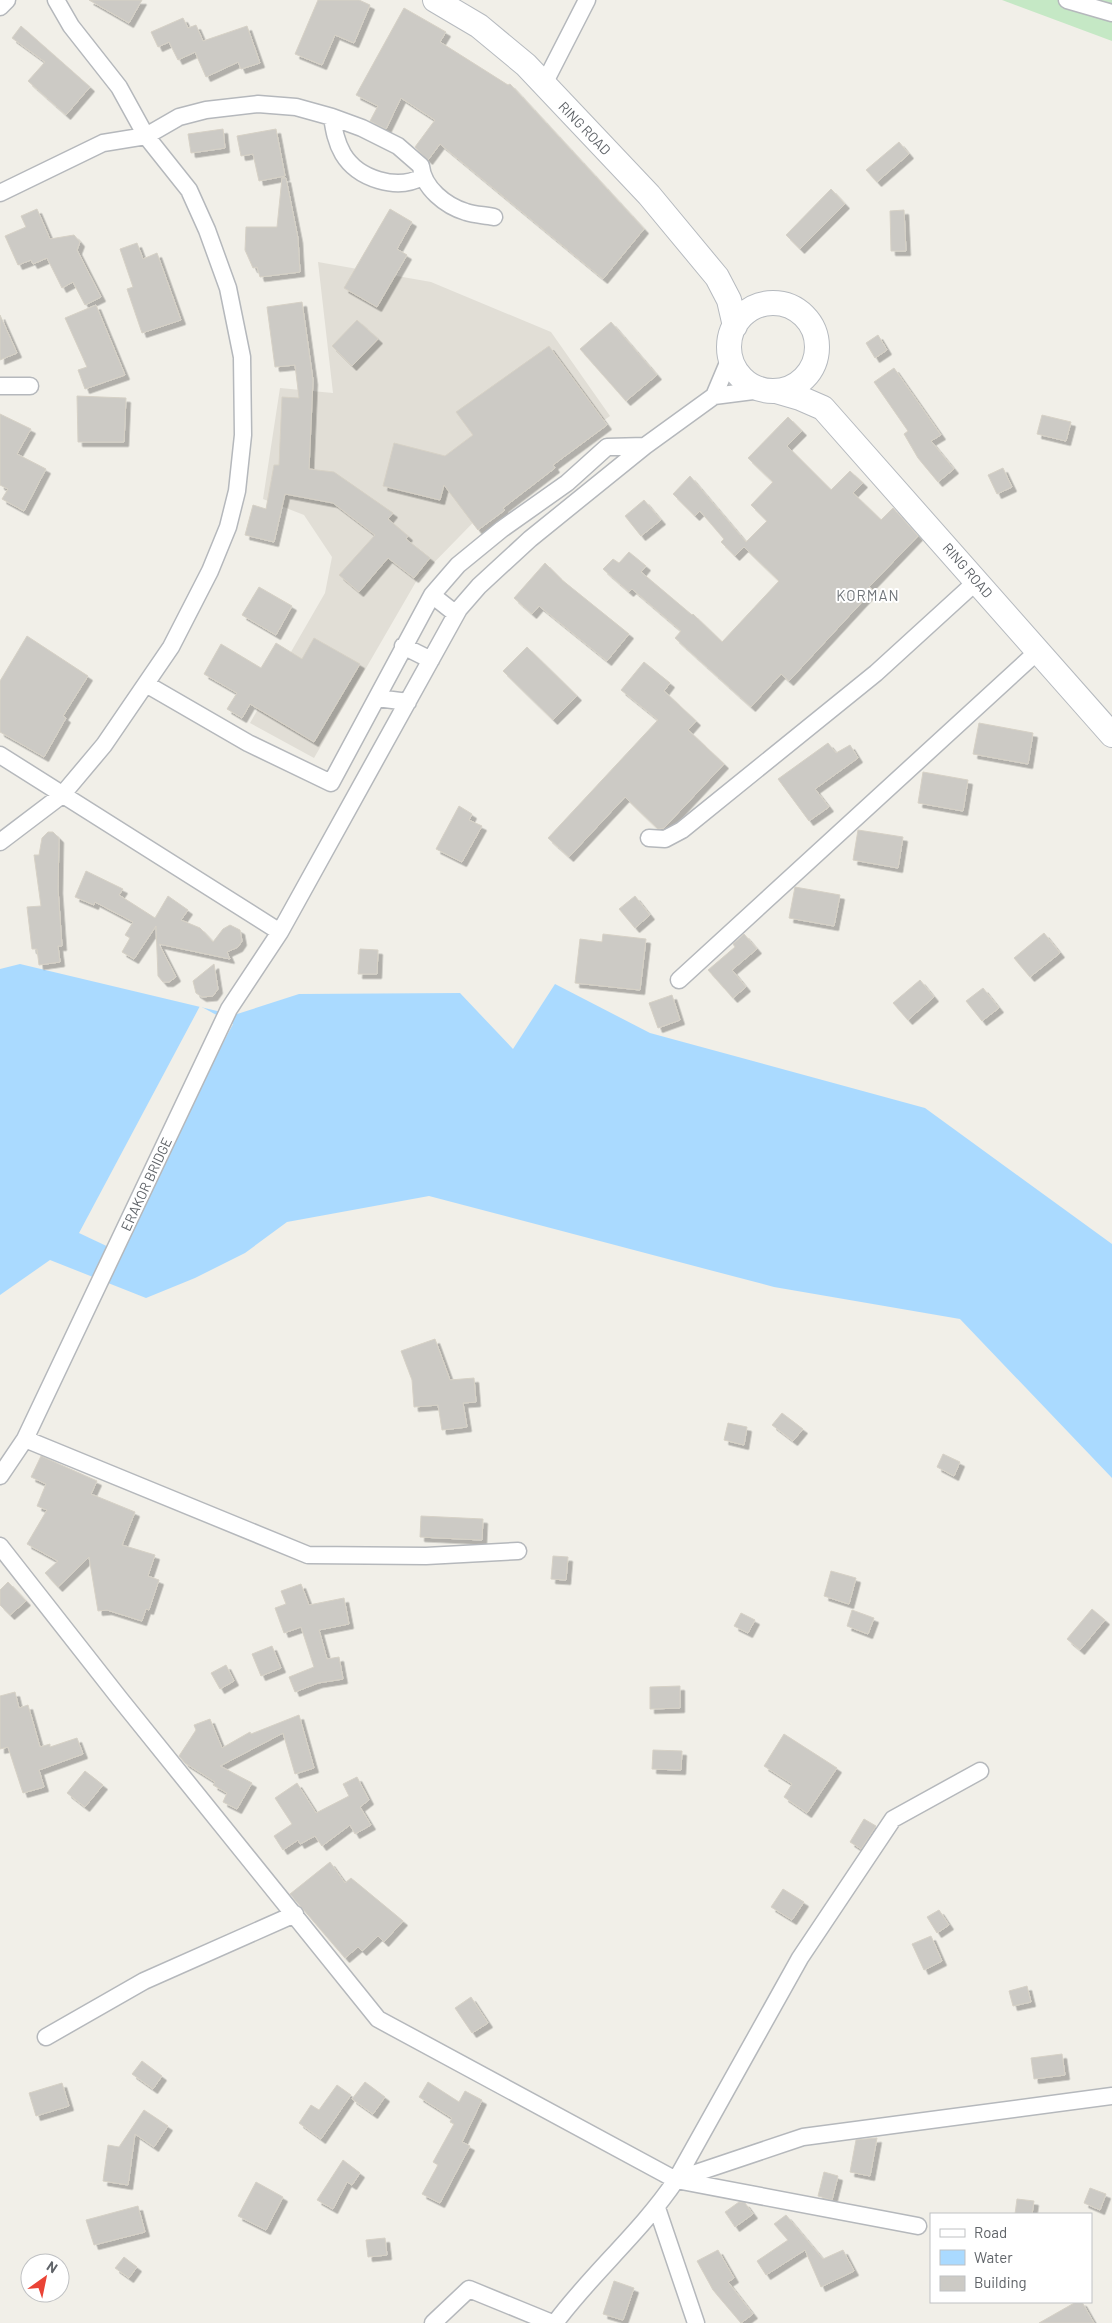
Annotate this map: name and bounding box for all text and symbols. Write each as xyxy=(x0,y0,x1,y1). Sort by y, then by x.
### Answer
street label: RING ROAD xyxy=(555,98,615,158)
street label: RING ROAD xyxy=(939,539,997,601)
district label: KORMAN xyxy=(836,586,900,604)
street label: ERAKOR BRIDGE xyxy=(117,1135,175,1233)
legend xyxy=(930,2213,1092,2303)
text: Road xyxy=(974,2223,1007,2241)
text: Water xyxy=(974,2248,1013,2266)
north arrow xyxy=(20,2253,70,2303)
text: N xyxy=(44,2257,61,2276)
text: Building xyxy=(974,2273,1027,2291)

